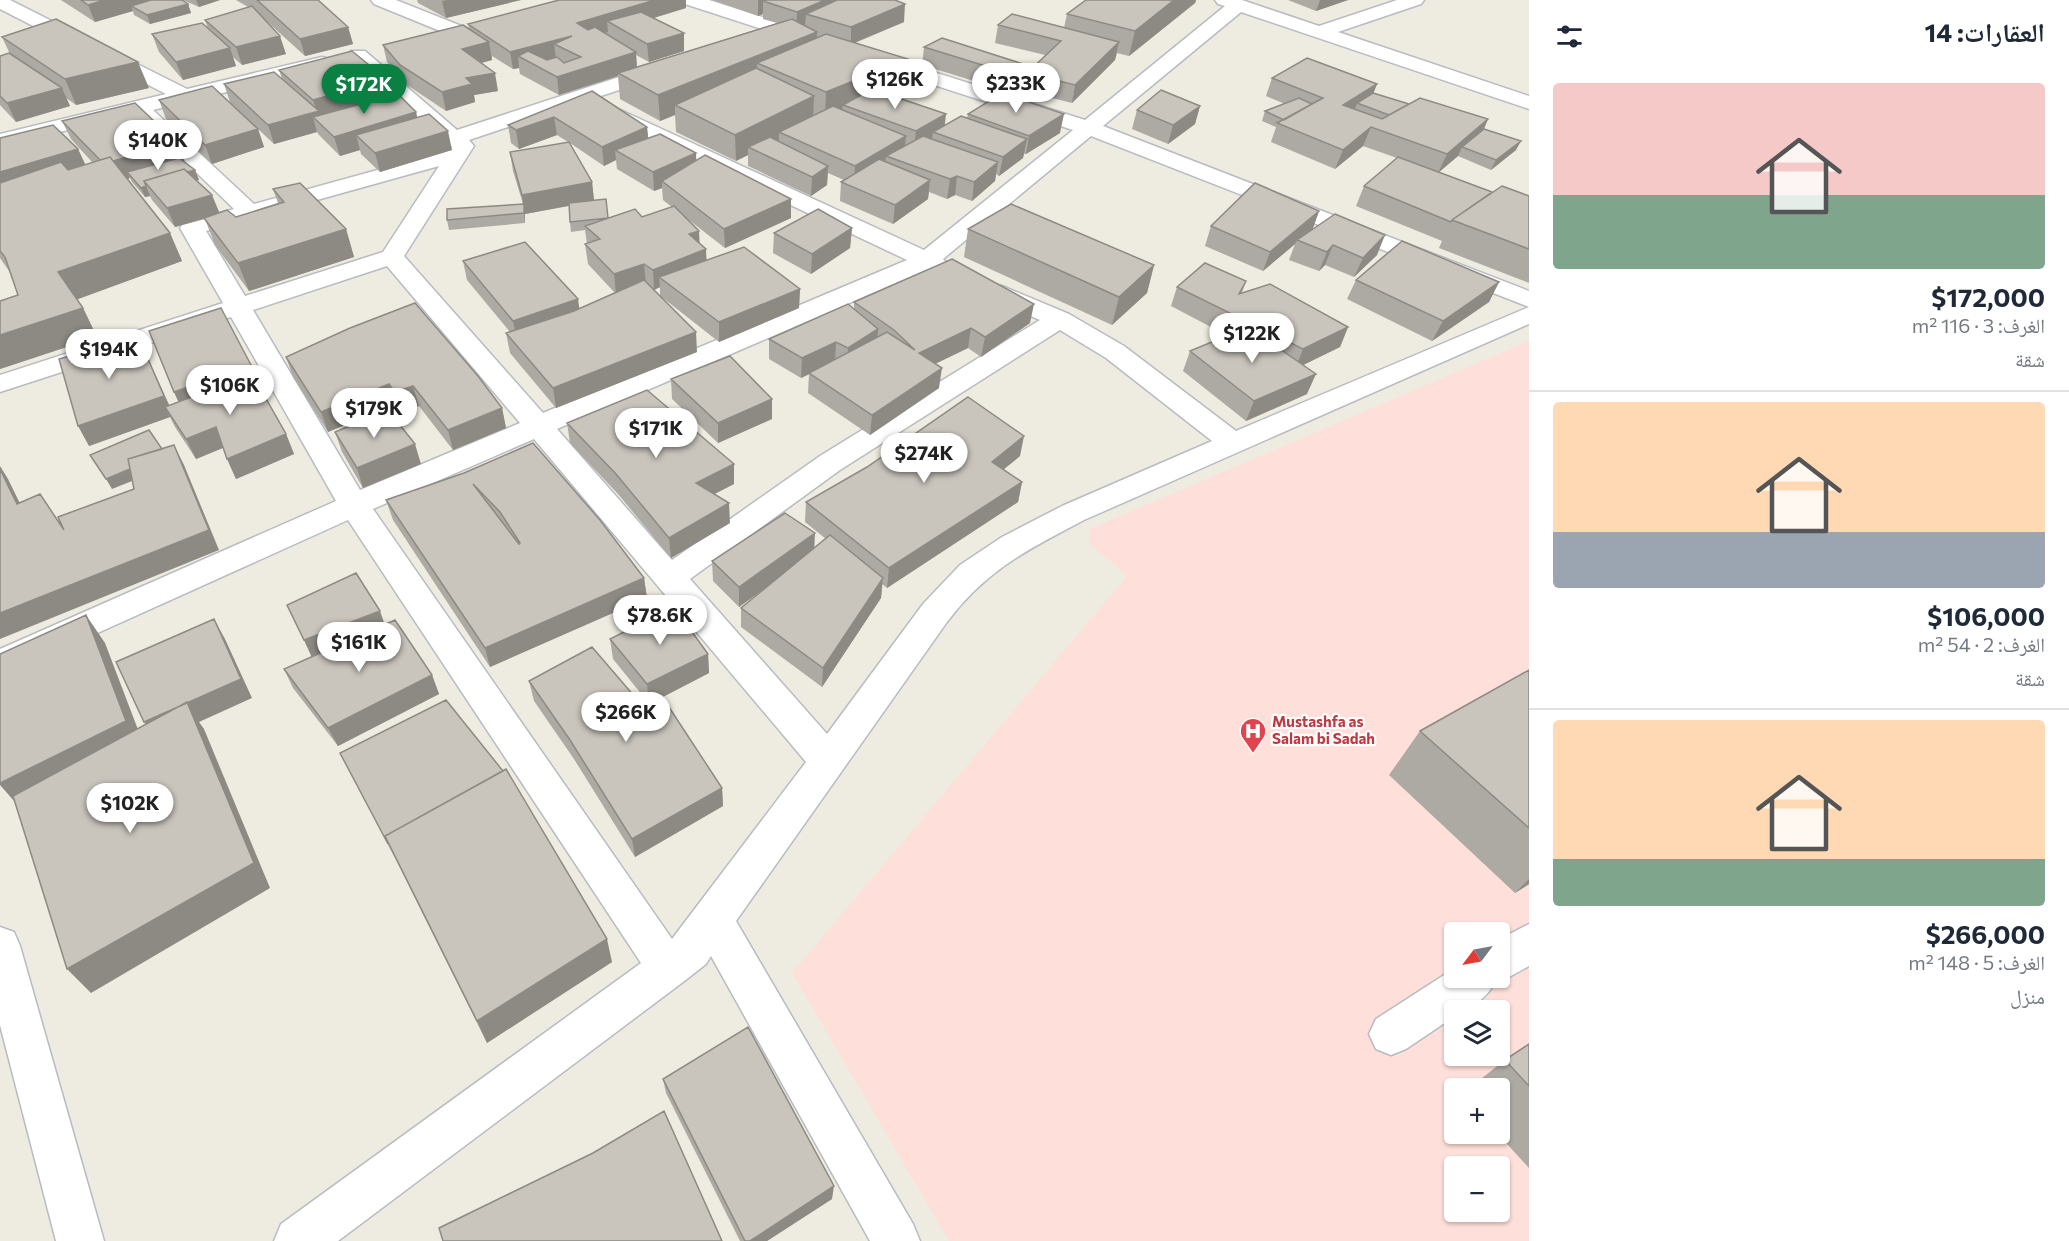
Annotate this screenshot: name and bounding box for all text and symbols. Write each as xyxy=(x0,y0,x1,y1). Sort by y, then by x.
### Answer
text: العقارات: 14 xyxy=(1924,16,2045,47)
icon: filters xyxy=(1553,20,1586,53)
pin: $126K xyxy=(853,59,937,110)
pin: $233K xyxy=(974,63,1058,114)
pin: $172K xyxy=(322,64,406,115)
text: $126K xyxy=(866,66,924,90)
text: $233K xyxy=(986,70,1046,94)
text: $172K xyxy=(336,71,392,95)
pin: $140K xyxy=(116,120,200,171)
icon: home xyxy=(1745,122,1853,230)
text: $140K xyxy=(128,127,188,151)
text: $172,000 xyxy=(1931,281,2045,312)
pin: $122K xyxy=(1210,313,1294,364)
text: الغرف: 3 · 116 m² xyxy=(1912,313,2045,337)
text: $122K xyxy=(1223,320,1281,344)
pin: $194K xyxy=(67,329,151,380)
text: $194K xyxy=(79,336,139,360)
text: شقة xyxy=(2015,347,2045,371)
pin: $106K xyxy=(188,365,272,416)
text: $106K xyxy=(200,372,260,396)
pin: $179K xyxy=(332,388,416,439)
text: $179K xyxy=(345,395,403,419)
pin: $171K xyxy=(614,408,698,459)
text: $171K xyxy=(629,415,683,439)
pin: $274K xyxy=(882,433,966,484)
text: $274K xyxy=(895,440,953,464)
icon: home xyxy=(1745,441,1853,549)
pin: $78.6K xyxy=(611,595,709,646)
text: $106,000 xyxy=(1927,600,2045,631)
text: $78.6K xyxy=(627,602,693,626)
pin: $161K xyxy=(317,622,401,673)
text: $161K xyxy=(331,629,387,653)
text: الغرف: 2 · 54 m² xyxy=(1918,632,2045,656)
text: شقة xyxy=(2015,666,2045,690)
pin: $266K xyxy=(584,692,668,743)
text: $266K xyxy=(595,699,657,723)
place label: Mustashfa as Salam bi Sadah xyxy=(1272,712,1375,747)
hospital icon: Mustashfa as Salam bi Sadah xyxy=(1238,716,1268,754)
icon: home xyxy=(1745,759,1853,867)
pin: $102K xyxy=(88,783,172,834)
text: $102K xyxy=(100,790,160,814)
text: $266,000 xyxy=(1926,918,2045,949)
north arrow xyxy=(1444,922,1510,988)
map controls xyxy=(1444,922,1510,1222)
text: الغرف: 5 · 148 m² xyxy=(1908,950,2045,974)
text: منزل xyxy=(2010,984,2045,1008)
button: layers xyxy=(1444,1000,1510,1066)
button: + xyxy=(1444,1078,1510,1144)
button: − xyxy=(1444,1156,1510,1222)

